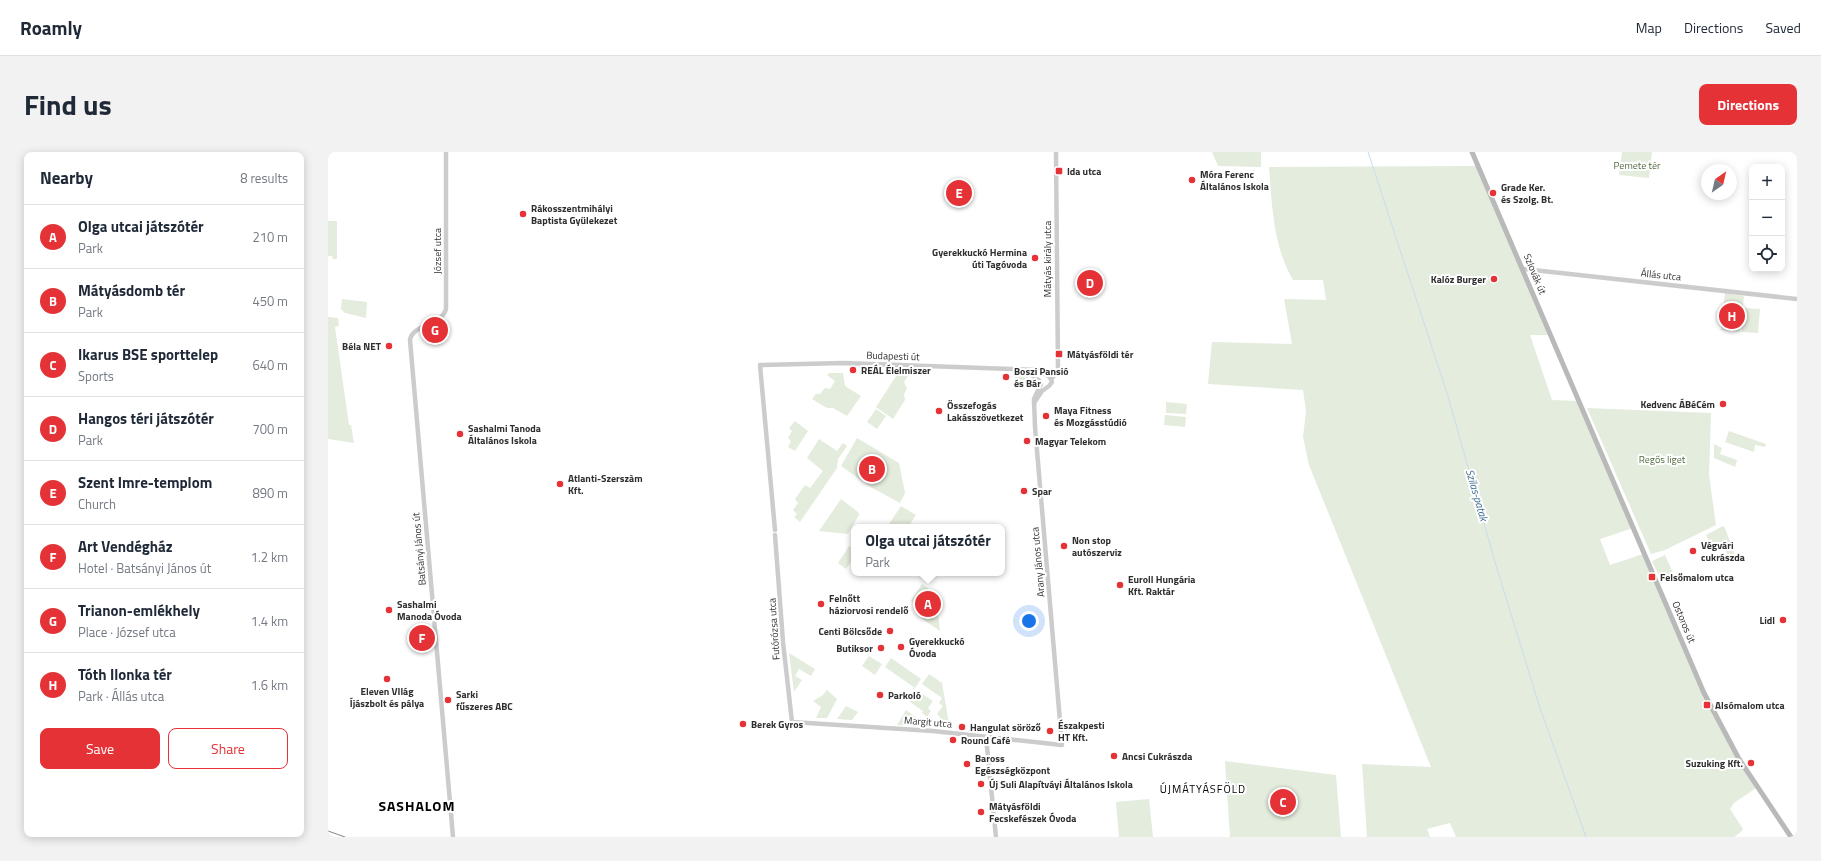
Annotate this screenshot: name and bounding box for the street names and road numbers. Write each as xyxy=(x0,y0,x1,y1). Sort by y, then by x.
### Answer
street label: Mátyás király utca xyxy=(1040,221,1055,297)
street label: József utca xyxy=(430,228,445,274)
street label: Szlovák út xyxy=(1520,251,1550,297)
street label: Állás utca xyxy=(1640,265,1682,285)
street label: Budapesti út xyxy=(866,348,920,364)
street label: Batsányi János út xyxy=(408,511,430,586)
street label: Arany János utca xyxy=(1027,526,1049,598)
street label: Futórózsa utca xyxy=(764,597,784,661)
street label: Ostoros út xyxy=(1668,599,1700,646)
street label: Margit utca xyxy=(903,712,953,732)

